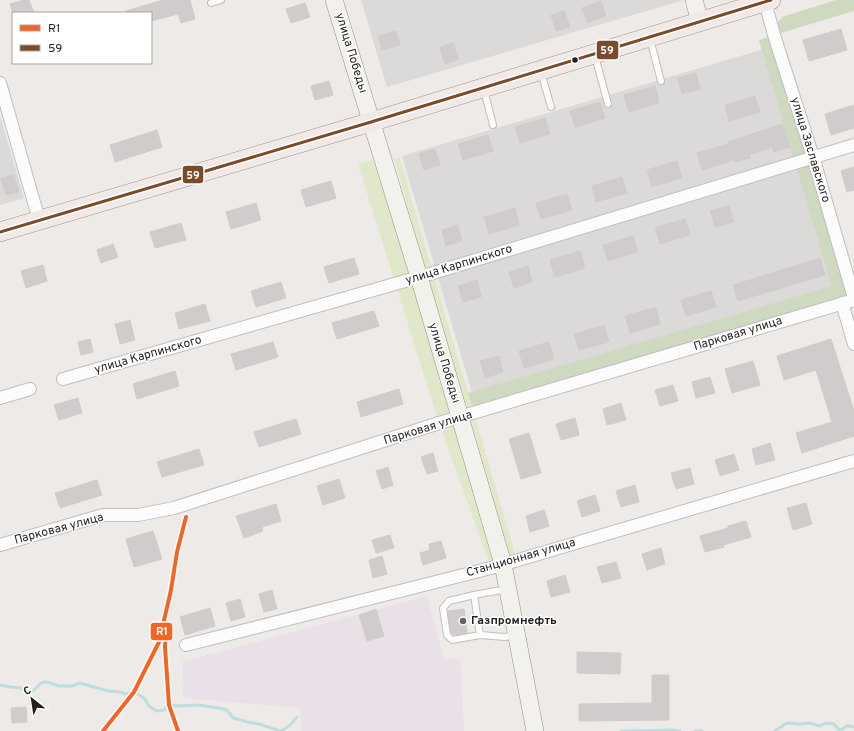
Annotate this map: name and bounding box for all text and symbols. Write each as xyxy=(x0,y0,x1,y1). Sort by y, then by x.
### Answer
street label: улица Победы xyxy=(331,11,371,95)
legend xyxy=(12,12,152,64)
text: R1 xyxy=(48,21,60,37)
line badge: 59 xyxy=(596,40,619,60)
text: 59 xyxy=(48,41,63,57)
text: 59 xyxy=(600,44,614,58)
unlabelled marker xyxy=(570,55,580,65)
street label: улица Заславского xyxy=(786,95,834,205)
line badge: 59 xyxy=(182,165,204,184)
text: 59 xyxy=(186,169,200,183)
street label: улица Карпинского xyxy=(404,241,515,289)
street label: Парковая улица xyxy=(692,313,784,355)
street label: улица Победы xyxy=(424,321,464,405)
street label: улица Карпинского xyxy=(92,332,204,378)
street label: Парковая улица xyxy=(382,407,474,449)
street label: Парковая улица xyxy=(13,509,105,549)
street label: Станционная улица xyxy=(465,535,577,581)
place label: Газпромнефть xyxy=(471,613,557,629)
marker: Газпромнефть xyxy=(458,616,468,626)
line badge: R1 xyxy=(150,622,173,641)
text: R1 xyxy=(156,625,168,639)
north arrow xyxy=(12,679,52,719)
text: С xyxy=(21,683,34,699)

